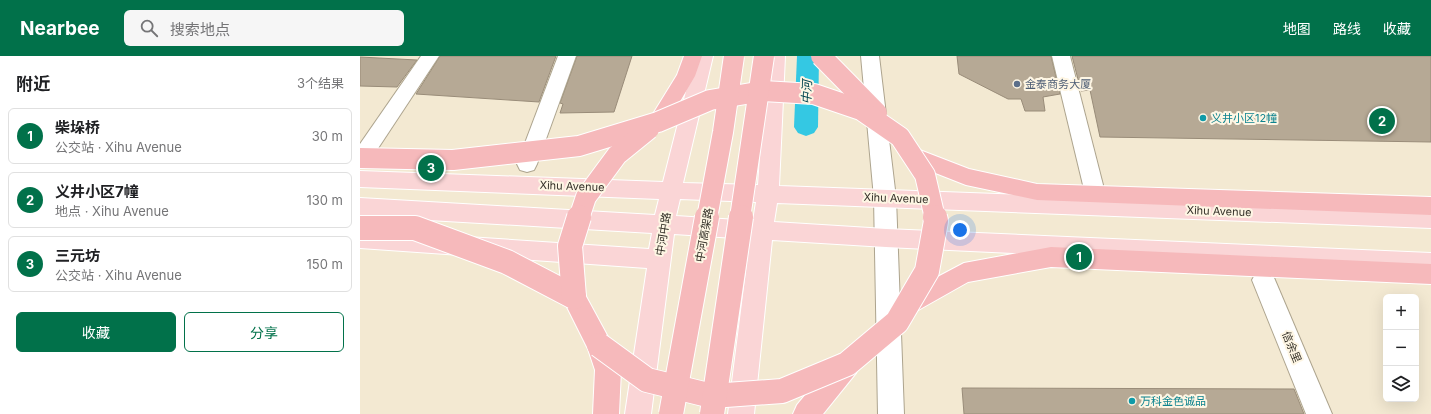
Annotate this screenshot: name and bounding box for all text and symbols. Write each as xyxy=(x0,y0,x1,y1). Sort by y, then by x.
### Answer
search box xyxy=(124,10,404,46)
text: Nearbee xyxy=(20,17,100,40)
icon: search xyxy=(138,17,160,39)
text: 搜索地点 xyxy=(170,20,230,39)
text: 地图 xyxy=(1283,20,1311,37)
text: 路线 xyxy=(1333,20,1361,37)
text: 收藏 xyxy=(1383,20,1411,37)
text: 附近 xyxy=(16,74,50,94)
text: 3个结果 xyxy=(297,75,344,91)
place label: 金泰商务大厦 xyxy=(1025,77,1091,91)
water label: 中河 xyxy=(799,78,814,104)
marker: 金泰商务大厦 xyxy=(1012,79,1022,89)
pin: 2 xyxy=(1369,106,1395,136)
place label: 义井小区12幢 xyxy=(1211,111,1277,125)
marker: 义井小区12幢 xyxy=(1198,113,1208,123)
text: 柴垛桥 xyxy=(55,118,100,137)
text: 1 xyxy=(27,128,33,144)
text: 30 m xyxy=(312,128,343,144)
text: 公交站 · Xihu Avenue xyxy=(55,139,182,155)
pin: 3 xyxy=(418,153,444,183)
street label: Xihu Avenue xyxy=(539,178,605,194)
text: 义井小区7幢 xyxy=(55,182,139,201)
street label: Xihu Avenue xyxy=(863,190,929,206)
text: 2 xyxy=(26,192,34,208)
text: 130 m xyxy=(306,192,343,208)
text: 地点 · Xihu Avenue xyxy=(55,203,169,219)
street label: Xihu Avenue xyxy=(1186,203,1252,219)
street label: 中河高架路 xyxy=(692,207,716,263)
street label: 中河中路 xyxy=(653,211,673,257)
your location xyxy=(950,220,970,240)
pin: 1 xyxy=(1066,242,1092,272)
text: 三元坊 xyxy=(55,246,100,265)
text: 3 xyxy=(26,256,34,272)
text: 150 m xyxy=(307,256,343,272)
text: 公交站 · Xihu Avenue xyxy=(55,267,182,283)
map controls xyxy=(1383,294,1419,402)
button: + xyxy=(1383,294,1419,330)
button: 收藏 xyxy=(16,312,176,352)
button: 分享 xyxy=(184,312,344,352)
street label: 信余里 xyxy=(1279,329,1305,365)
button: − xyxy=(1383,330,1419,366)
button: layers xyxy=(1383,366,1419,402)
place label: 万科金色诚品 xyxy=(1140,394,1206,408)
marker: 万科金色诚品 xyxy=(1127,396,1137,406)

